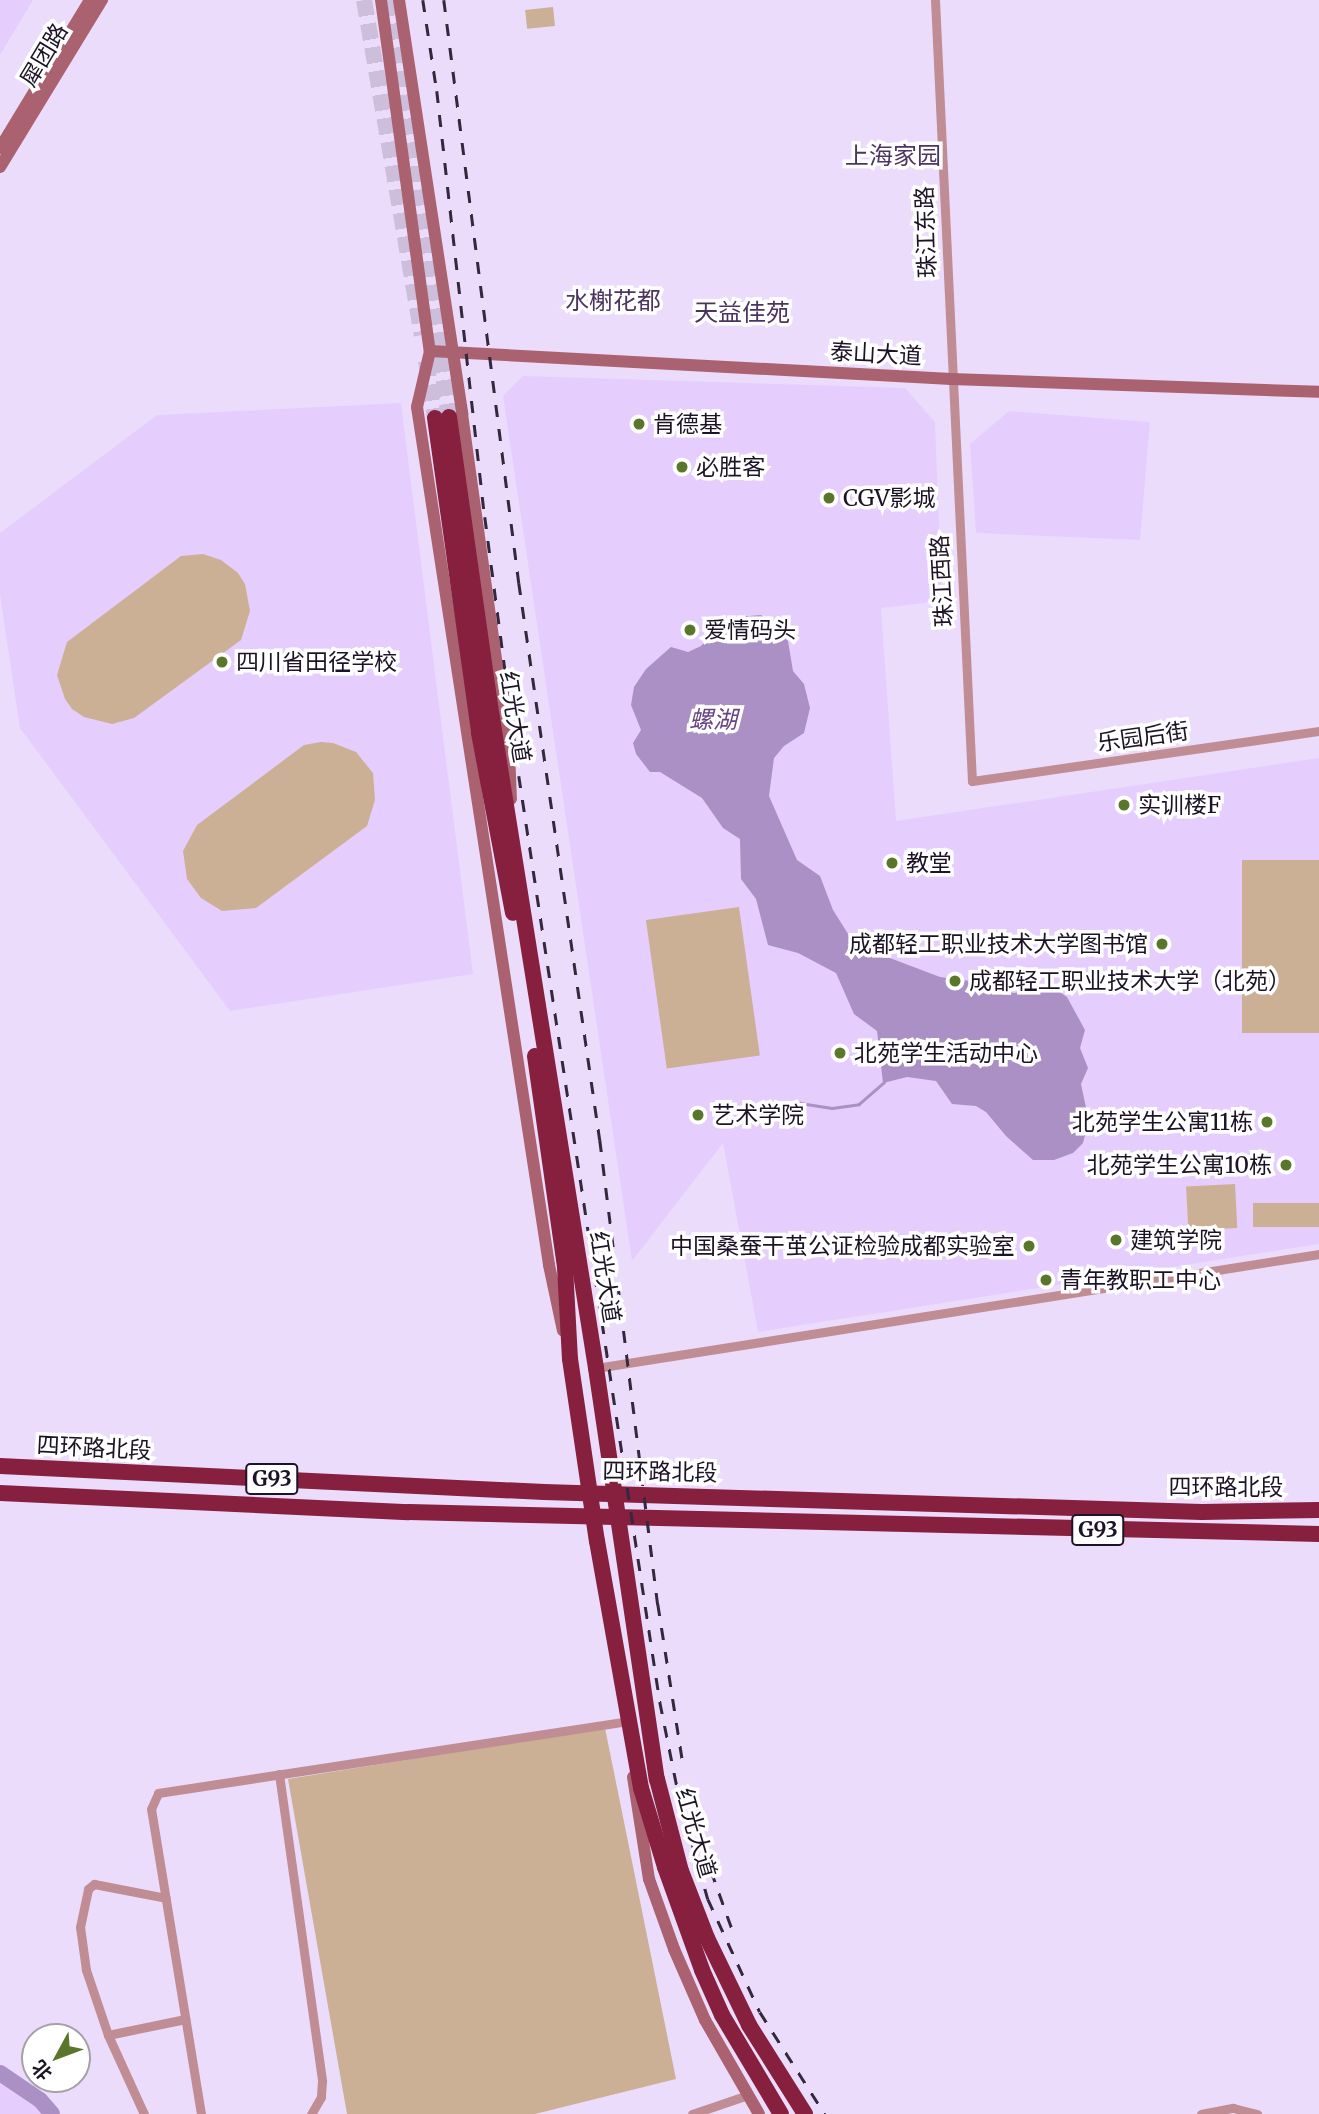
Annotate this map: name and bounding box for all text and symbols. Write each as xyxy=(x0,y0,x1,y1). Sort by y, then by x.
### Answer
street label: 犀团路 xyxy=(14,18,74,92)
district label: 上海家园 xyxy=(845,142,941,170)
street label: 珠江东路 xyxy=(911,186,941,278)
district label: 水榭花都 xyxy=(565,287,661,315)
district label: 天益佳苑 xyxy=(694,299,790,327)
street label: 泰山大道 xyxy=(829,338,923,370)
place label: 肯德基 xyxy=(653,410,722,438)
marker: 肯德基 xyxy=(631,416,647,432)
place label: 必胜客 xyxy=(696,453,765,481)
marker: 必胜客 xyxy=(674,459,690,475)
place label: CGV影城 xyxy=(843,484,936,512)
marker: CGV影城 xyxy=(821,490,837,506)
street label: 珠江西路 xyxy=(926,534,958,628)
place label: 爱情码头 xyxy=(704,616,796,644)
marker: 爱情码头 xyxy=(682,622,698,638)
place label: 四川省田径学校 xyxy=(236,648,397,676)
marker: 四川省田径学校 xyxy=(214,654,230,670)
street label: 红光大道 xyxy=(494,669,536,765)
water label: 螺湖 xyxy=(689,706,737,734)
street label: 乐园后街 xyxy=(1096,717,1190,757)
place label: 实训楼F xyxy=(1138,791,1221,819)
marker: 实训楼F xyxy=(1116,797,1132,813)
place label: 教堂 xyxy=(906,849,952,877)
marker: 教堂 xyxy=(884,855,900,871)
place label: 成都轻工职业技术大学图书馆 xyxy=(849,930,1148,958)
marker: 成都轻工职业技术大学图书馆 xyxy=(1154,936,1170,952)
place label: 成都轻工职业技术大学（北苑） xyxy=(969,967,1291,995)
marker: 成都轻工职业技术大学（北苑） xyxy=(947,973,963,989)
place label: 北苑学生活动中心 xyxy=(854,1039,1038,1067)
marker: 北苑学生活动中心 xyxy=(832,1045,848,1061)
place label: 艺术学院 xyxy=(712,1101,804,1129)
marker: 艺术学院 xyxy=(690,1107,706,1123)
place label: 北苑学生公寓11栋 xyxy=(1072,1108,1253,1136)
marker: 北苑学生公寓11栋 xyxy=(1259,1114,1275,1130)
place label: 北苑学生公寓10栋 xyxy=(1087,1151,1272,1179)
marker: 北苑学生公寓10栋 xyxy=(1278,1157,1294,1173)
place label: 建筑学院 xyxy=(1130,1226,1222,1254)
street label: 红光大道 xyxy=(584,1229,626,1325)
place label: 中国桑蚕干茧公证检验成都实验室 xyxy=(670,1232,1015,1260)
marker: 建筑学院 xyxy=(1108,1232,1124,1248)
marker: 中国桑蚕干茧公证检验成都实验室 xyxy=(1021,1238,1037,1254)
place label: 青年教职工中心 xyxy=(1060,1266,1221,1294)
marker: 青年教职工中心 xyxy=(1038,1272,1054,1288)
street label: 四环路北段 xyxy=(36,1431,152,1465)
street label: 四环路北段 xyxy=(602,1457,718,1487)
road number: G93 xyxy=(244,1462,300,1496)
street label: 四环路北段 xyxy=(1169,1473,1283,1501)
road number: G93 xyxy=(1070,1512,1126,1548)
street label: 红光大道 xyxy=(670,1785,722,1881)
north arrow xyxy=(21,2023,91,2093)
text: 北 xyxy=(26,2055,57,2086)

